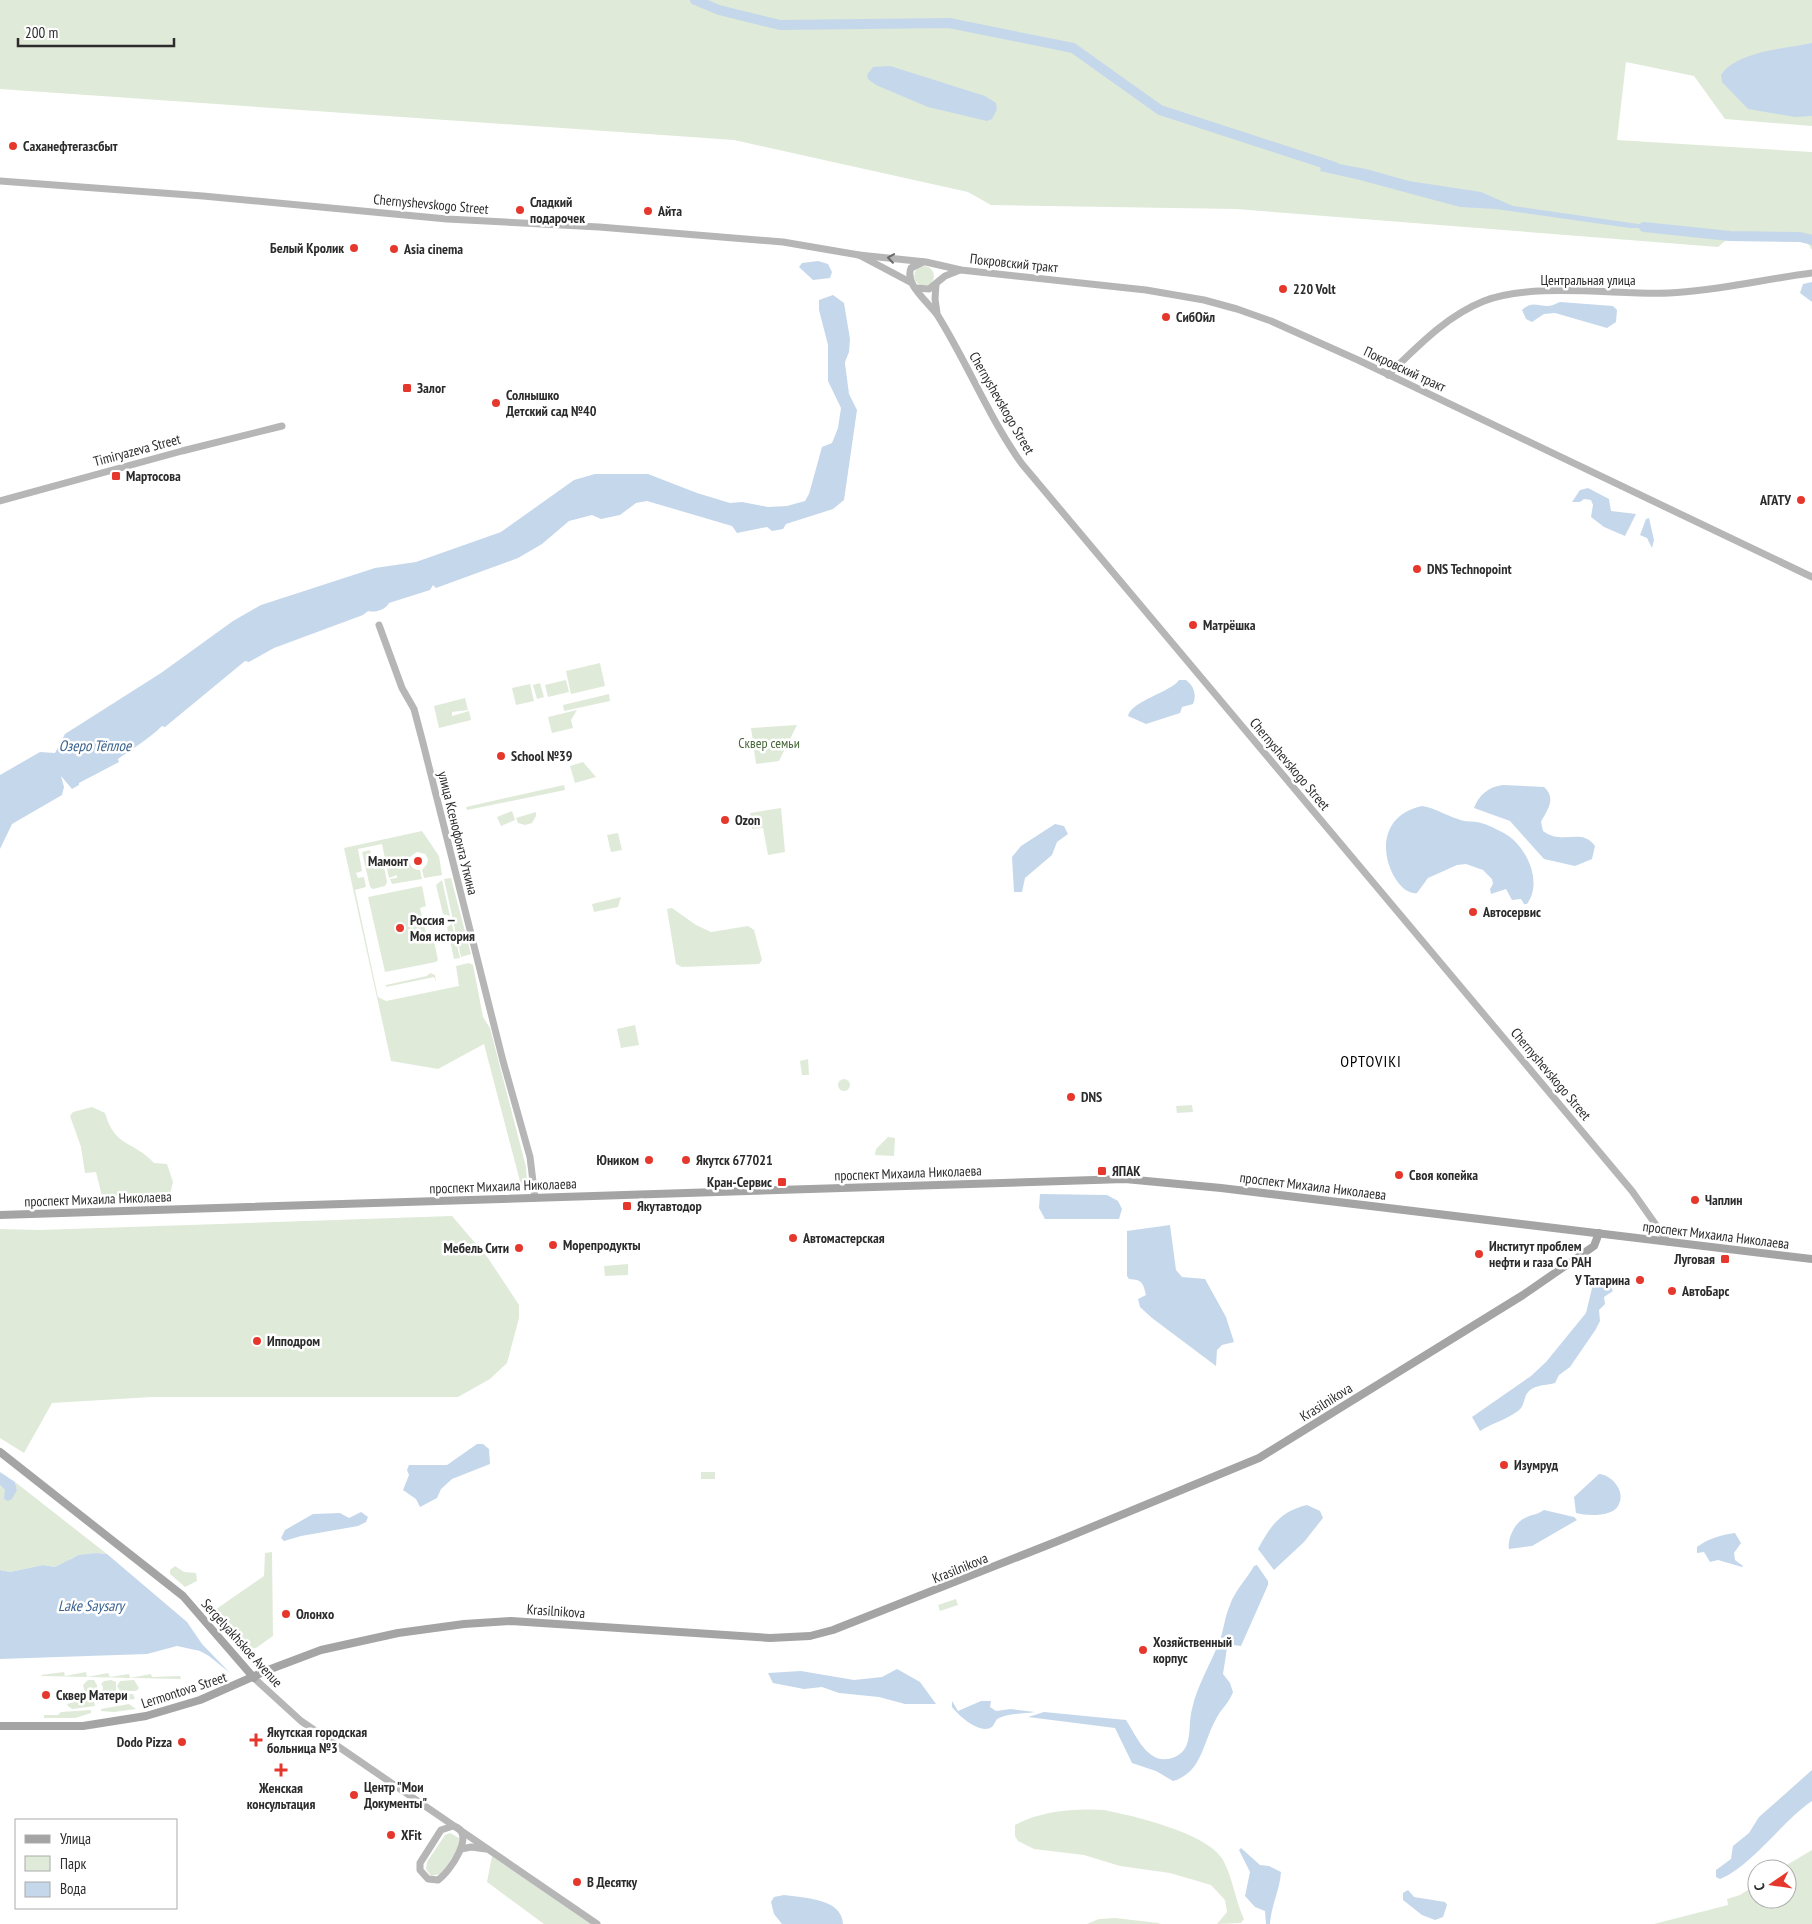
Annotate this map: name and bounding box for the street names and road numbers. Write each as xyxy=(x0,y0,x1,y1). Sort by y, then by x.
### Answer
street label: Chernyshevskogo Street xyxy=(373,190,490,218)
street label: Покровский тракт xyxy=(969,249,1059,277)
street label: Центральная улица xyxy=(1540,271,1636,289)
street label: Покровский тракт xyxy=(1361,342,1449,396)
street label: Chernyshevskogo Street xyxy=(965,348,1039,458)
street label: Timiryazeva Street xyxy=(91,430,183,470)
street label: Chernyshevskogo Street xyxy=(1246,714,1334,814)
street label: улица Ксенофонта Уткина xyxy=(434,769,482,897)
street label: Chernyshevskogo Street xyxy=(1507,1024,1595,1124)
street label: проспект Михаила Николаева xyxy=(834,1161,982,1185)
street label: проспект Михаила Николаева xyxy=(1239,1168,1387,1204)
street label: проспект Михаила Николаева xyxy=(429,1174,577,1198)
street label: проспект Михаила Николаева xyxy=(24,1187,172,1211)
street label: проспект Михаила Николаева xyxy=(1642,1217,1790,1253)
street label: Krasilnikova xyxy=(1296,1379,1356,1425)
street label: Krasilnikova xyxy=(930,1549,990,1587)
street label: Sergelyakhskoe Avenue xyxy=(198,1595,287,1691)
street label: Krasilnikova xyxy=(526,1600,586,1622)
street label: Lermontova Street xyxy=(139,1668,229,1712)

